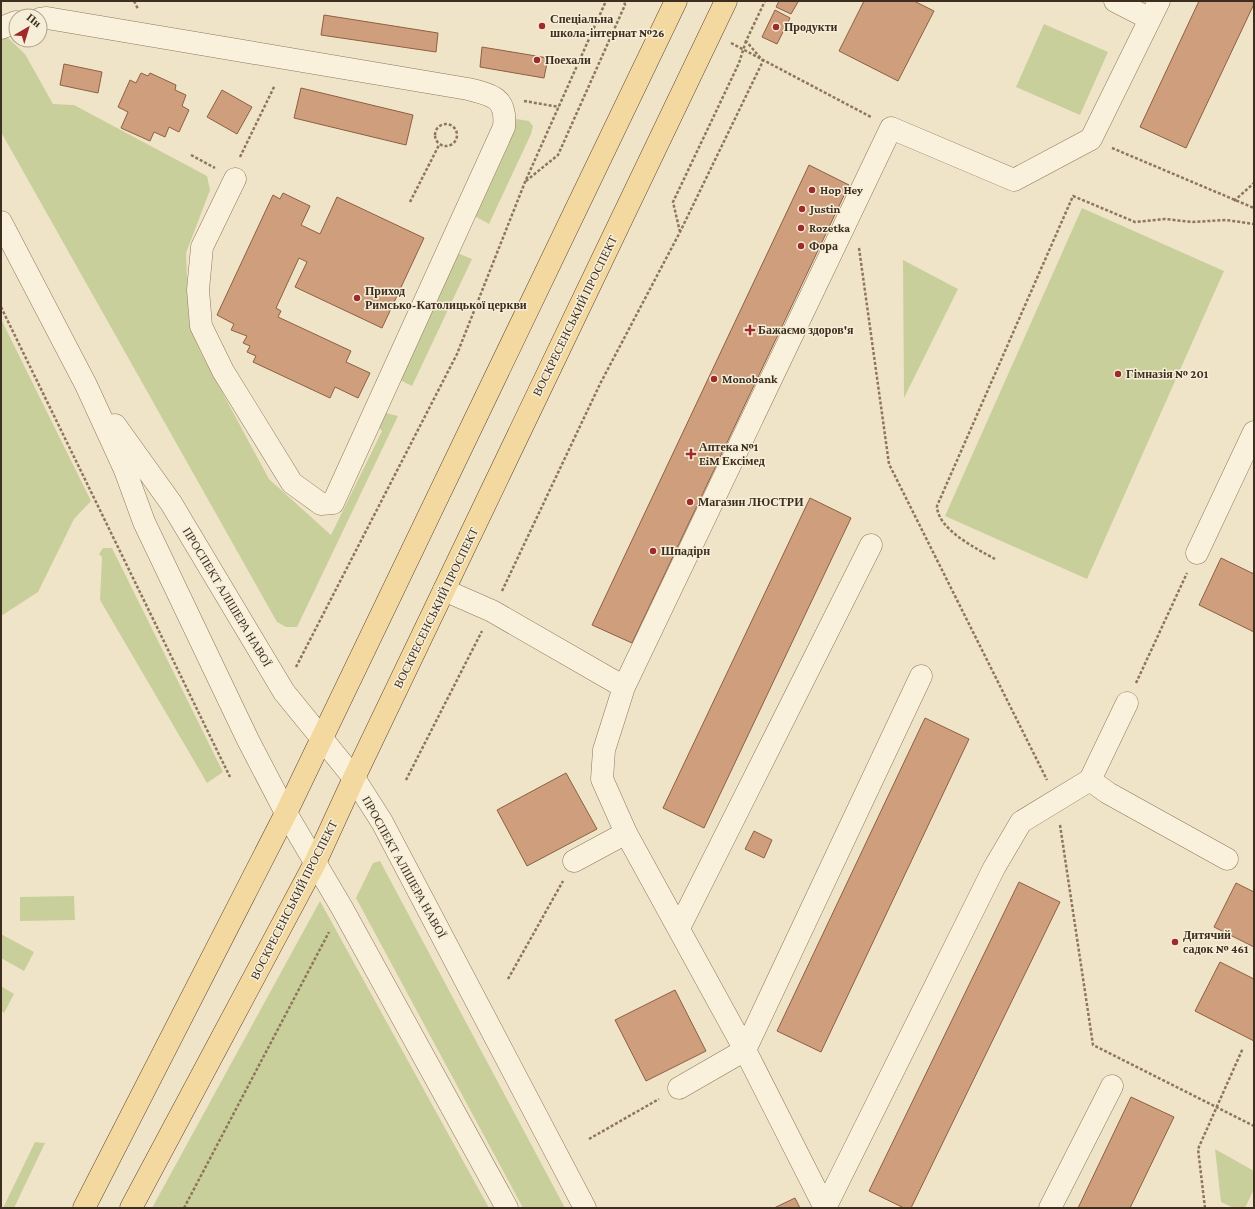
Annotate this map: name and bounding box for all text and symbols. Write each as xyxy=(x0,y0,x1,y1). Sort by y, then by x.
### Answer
north arrow xyxy=(8,8,48,48)
text: Пн xyxy=(25,11,44,30)
place label: Спеціальна школа-інтернат №26 xyxy=(550,12,665,40)
place label: Продукти xyxy=(784,20,838,34)
marker: Спеціальна школа-інтернат №26 xyxy=(537,21,547,31)
marker: Продукти xyxy=(771,22,781,32)
place label: Поехали xyxy=(545,53,591,67)
marker: Поехали xyxy=(532,55,542,65)
place label: Hop Hey xyxy=(820,183,863,197)
marker: Hop Hey xyxy=(807,185,817,195)
place label: Justin xyxy=(808,202,840,216)
marker: Justin xyxy=(797,204,807,214)
place label: Rozetka xyxy=(809,221,850,235)
marker: Rozetka xyxy=(796,223,806,233)
street label: ВОСКРЕСЕНСЬКИЙ ПРОСПЕКТ xyxy=(530,233,620,399)
place label: Фора xyxy=(809,239,838,253)
marker: Фора xyxy=(796,241,806,251)
place label: Приход Римсько-Католицької церкви xyxy=(365,284,527,312)
marker: Приход Римсько-Католицької церкви xyxy=(352,293,362,303)
place label: Бажаємо здоров'я xyxy=(758,323,854,337)
marker: Бажаємо здоров'я xyxy=(745,325,755,335)
place label: Гімназія № 201 xyxy=(1126,367,1209,381)
marker: Гімназія № 201 xyxy=(1113,369,1123,379)
place label: Monobank xyxy=(722,372,778,386)
marker: Monobank xyxy=(709,374,719,384)
place label: Аптека №1 EiM Ексімед xyxy=(699,440,765,468)
marker: Аптека №1 EiM Ексімед xyxy=(686,449,696,459)
place label: Магазин ЛЮСТРИ xyxy=(698,495,804,509)
marker: Магазин ЛЮСТРИ xyxy=(685,497,695,507)
street label: ПРОСПЕКТ АЛІШЕРА НАВОЇ xyxy=(180,525,274,669)
street label: ВОСКРЕСЕНСЬКИЙ ПРОСПЕКТ xyxy=(391,525,481,691)
place label: Шпадірн xyxy=(661,544,710,558)
marker: Шпадірн xyxy=(648,546,658,556)
street label: ПРОСПЕКТ АЛІШЕРА НАВОЇ xyxy=(359,794,449,940)
street label: ВОСКРЕСЕНСЬКИЙ ПРОСПЕКТ xyxy=(248,817,341,982)
place label: Дитячий садок № 461 xyxy=(1183,928,1249,956)
marker: Дитячий садок № 461 xyxy=(1170,937,1180,947)

